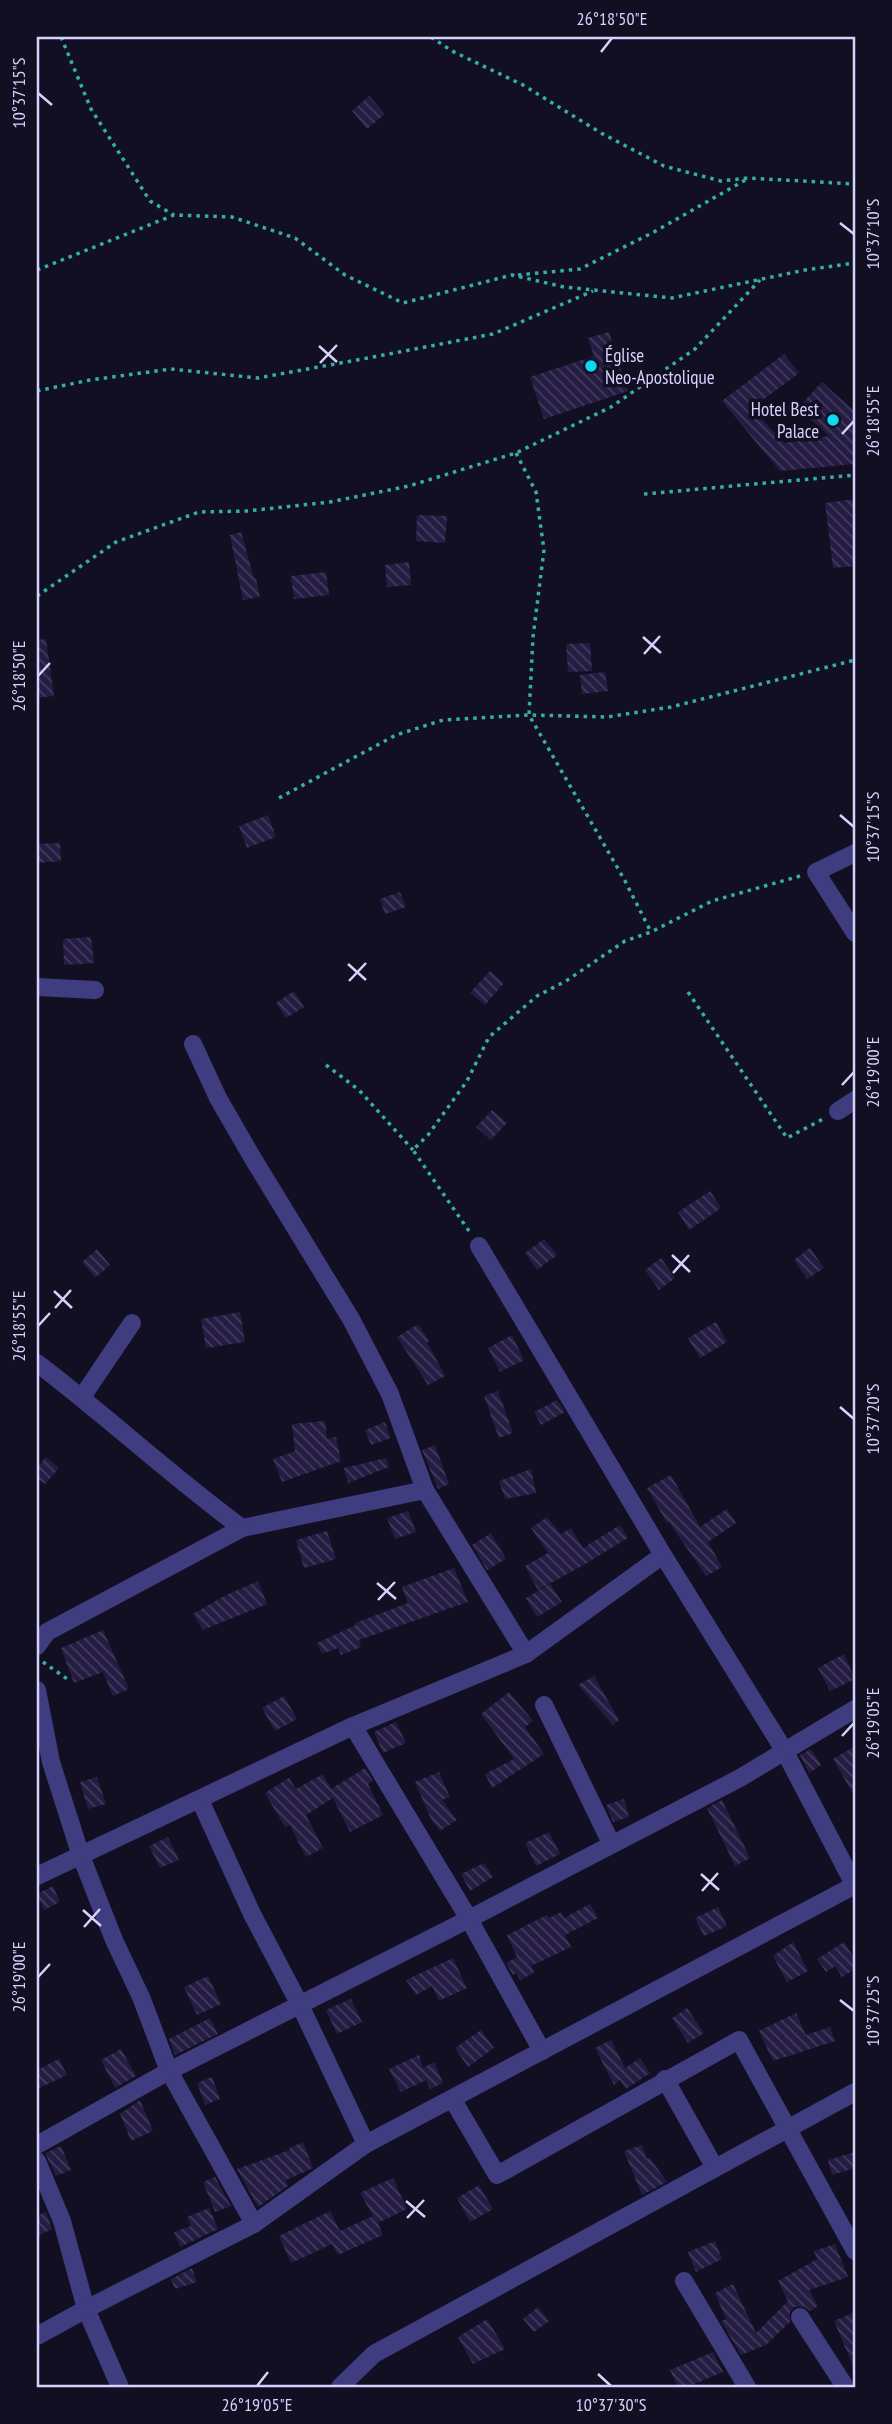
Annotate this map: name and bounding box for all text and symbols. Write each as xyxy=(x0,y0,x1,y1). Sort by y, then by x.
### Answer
text: 26°18'50"E xyxy=(577,7,647,30)
text: 10°37'15"S xyxy=(7,57,30,128)
text: 10°37'10"S xyxy=(861,198,884,269)
place label: Église Neo-Apostolique xyxy=(605,343,715,389)
marker: Église Neo-Apostolique xyxy=(583,358,599,374)
text: 26°18'55"E xyxy=(861,386,884,456)
place label: Hotel Best Palace xyxy=(751,397,820,443)
marker: Hotel Best Palace xyxy=(825,412,841,428)
text: 26°18'50"E xyxy=(7,641,30,711)
text: 10°37'15"S xyxy=(861,791,884,862)
text: 26°19'00"E xyxy=(861,1037,884,1107)
text: 26°18'55"E xyxy=(7,1291,30,1361)
text: 10°37'20"S xyxy=(861,1383,884,1454)
text: 26°19'05"E xyxy=(861,1688,884,1758)
text: 26°19'00"E xyxy=(7,1942,30,2012)
text: 10°37'25"S xyxy=(861,1975,884,2046)
text: 26°19'05"E xyxy=(222,2393,292,2416)
text: 10°37'30"S xyxy=(576,2393,647,2416)

